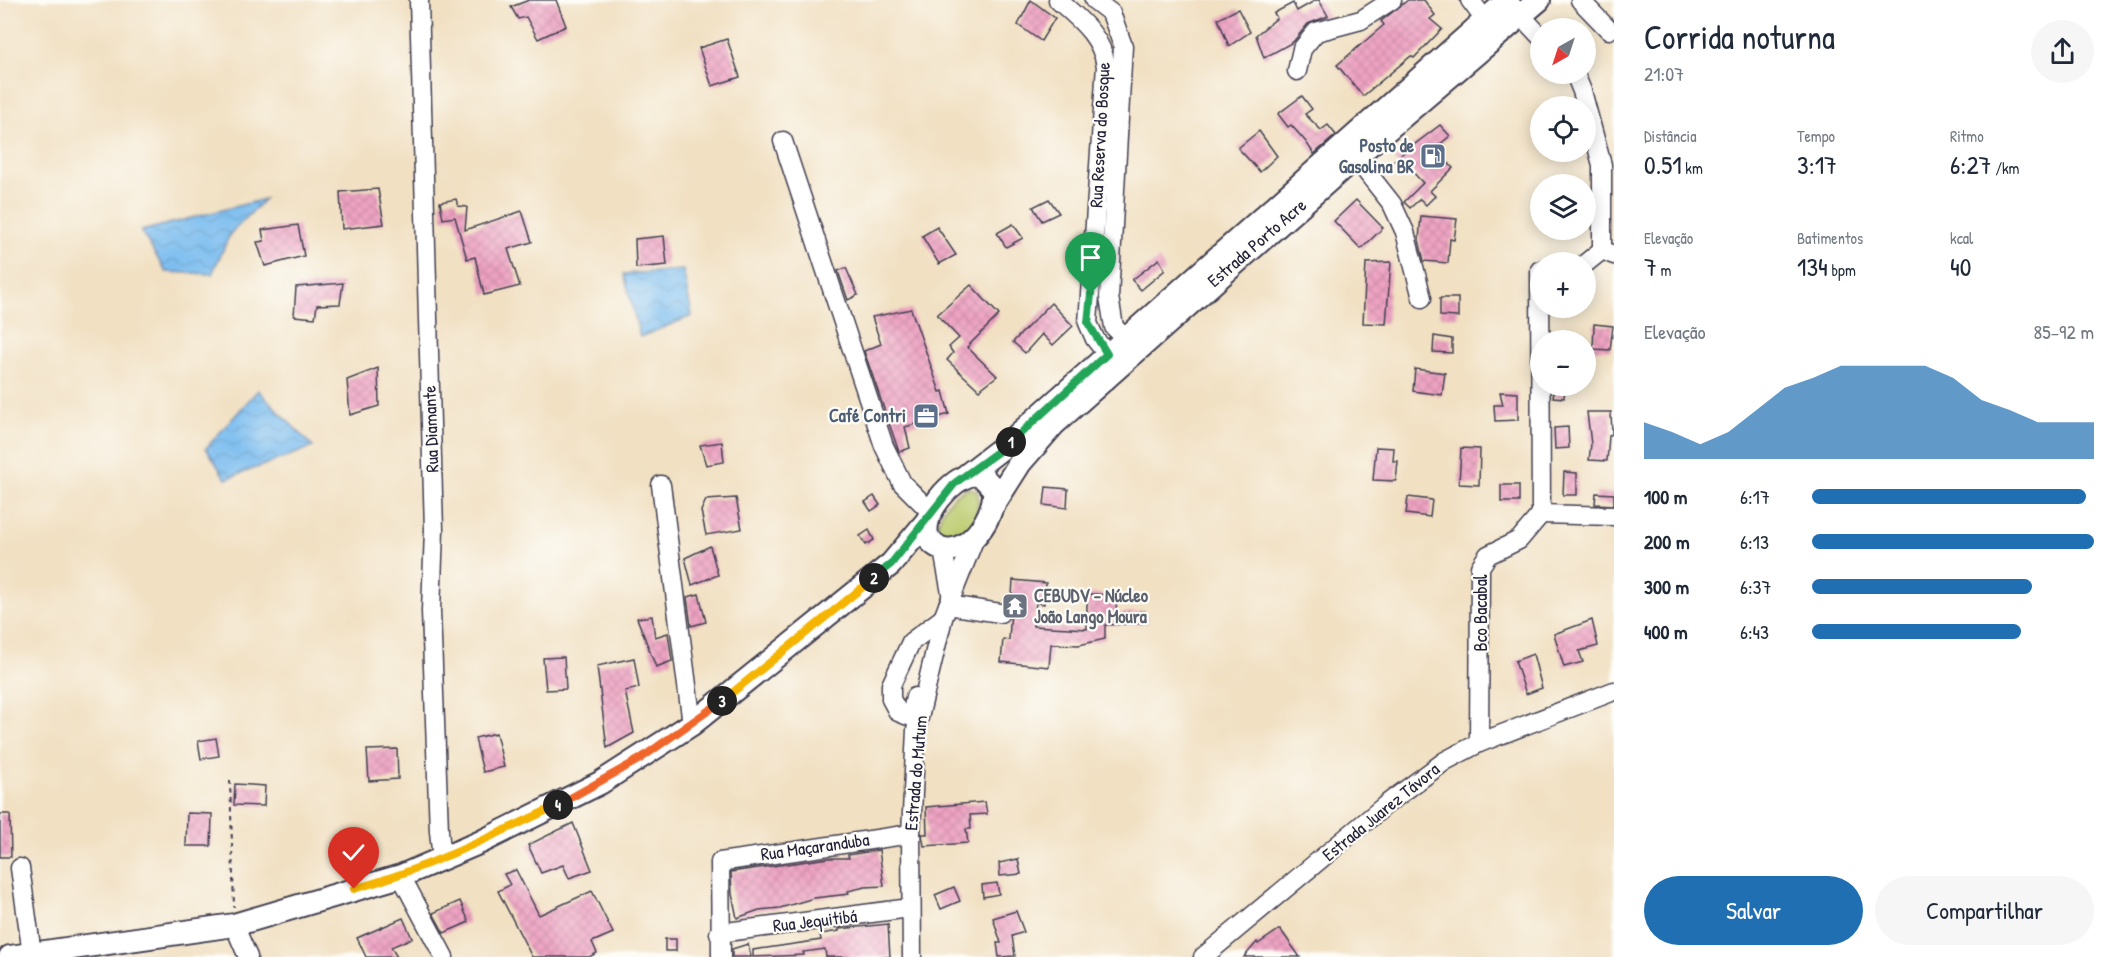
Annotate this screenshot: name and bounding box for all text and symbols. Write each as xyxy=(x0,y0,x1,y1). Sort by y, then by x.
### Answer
text: Corrida noturna xyxy=(1644,15,1835,59)
north arrow xyxy=(1530,18,1596,84)
map controls xyxy=(1530,18,1596,396)
button: share xyxy=(2031,20,2094,83)
text: 21:07 xyxy=(1644,60,1684,87)
street label: Rua Reserva do Bosque xyxy=(1083,62,1116,208)
button: locate xyxy=(1530,96,1596,162)
text: Distância xyxy=(1644,125,1696,147)
text: Tempo xyxy=(1797,125,1835,147)
text: Ritmo xyxy=(1950,125,1984,147)
place label: Posto de Gasolina BR xyxy=(1339,133,1415,179)
fuel station icon: Posto de Gasolina BR xyxy=(1418,141,1448,171)
text: 0.51 xyxy=(1644,147,1682,182)
text: 3:17 xyxy=(1797,147,1837,182)
text: 6:27 xyxy=(1950,147,1991,182)
text: km xyxy=(1682,157,1703,179)
text: /km xyxy=(1991,157,2019,179)
button: layers xyxy=(1530,174,1596,240)
street label: Estrada Porto Acre xyxy=(1202,193,1312,293)
text: Elevação xyxy=(1644,227,1693,249)
text: Batimentos xyxy=(1797,227,1863,249)
text: kcal xyxy=(1950,227,1973,249)
pin xyxy=(1065,232,1116,294)
icon: arrive xyxy=(1074,241,1107,274)
text: 7 xyxy=(1644,249,1657,284)
text: 134 xyxy=(1797,249,1828,284)
text: 40 xyxy=(1950,249,1971,284)
button: + xyxy=(1530,252,1596,318)
text: m xyxy=(1657,259,1671,281)
text: bpm xyxy=(1828,259,1856,281)
text: Elevação xyxy=(1644,318,1706,345)
text: 85–92 m xyxy=(2034,318,2094,345)
button: − xyxy=(1530,330,1596,396)
street label: Rua Diamante xyxy=(416,385,445,473)
office icon: Café Contri xyxy=(911,401,941,431)
place label: Café Contri xyxy=(829,403,906,428)
pin: 1 xyxy=(996,427,1026,457)
text: 1 xyxy=(1008,431,1014,453)
text: 100 m xyxy=(1644,483,1687,510)
text: 6:17 xyxy=(1740,483,1770,510)
text: 200 m xyxy=(1644,528,1689,555)
text: 6:13 xyxy=(1740,528,1769,555)
pin: 2 xyxy=(859,563,889,593)
text: 2 xyxy=(870,567,878,589)
text: 300 m xyxy=(1644,573,1689,600)
text: 6:37 xyxy=(1740,573,1771,600)
street label: Bco Bacabal xyxy=(1468,574,1493,652)
place label: CEBUDV - Núcleo João Lango Moura xyxy=(1034,583,1149,630)
temple icon: CEBUDV - Núcleo João Lango Moura xyxy=(1000,591,1030,621)
text: 400 m xyxy=(1644,618,1688,645)
text: 6:43 xyxy=(1740,618,1769,645)
pin: 3 xyxy=(707,686,737,716)
text: 3 xyxy=(718,690,726,712)
street label: Estrada do Mutum xyxy=(898,714,933,831)
street label: Estrada Juarez Távora xyxy=(1317,757,1445,867)
pin: 4 xyxy=(543,790,573,820)
text: 4 xyxy=(555,794,561,816)
pin xyxy=(328,827,379,889)
street label: Rua Maçaranduba xyxy=(759,827,871,866)
icon: check xyxy=(337,836,370,869)
button: Salvar xyxy=(1644,876,1863,945)
button: Compartilhar xyxy=(1875,876,2094,945)
street label: Rua Jequitibá xyxy=(771,903,858,938)

